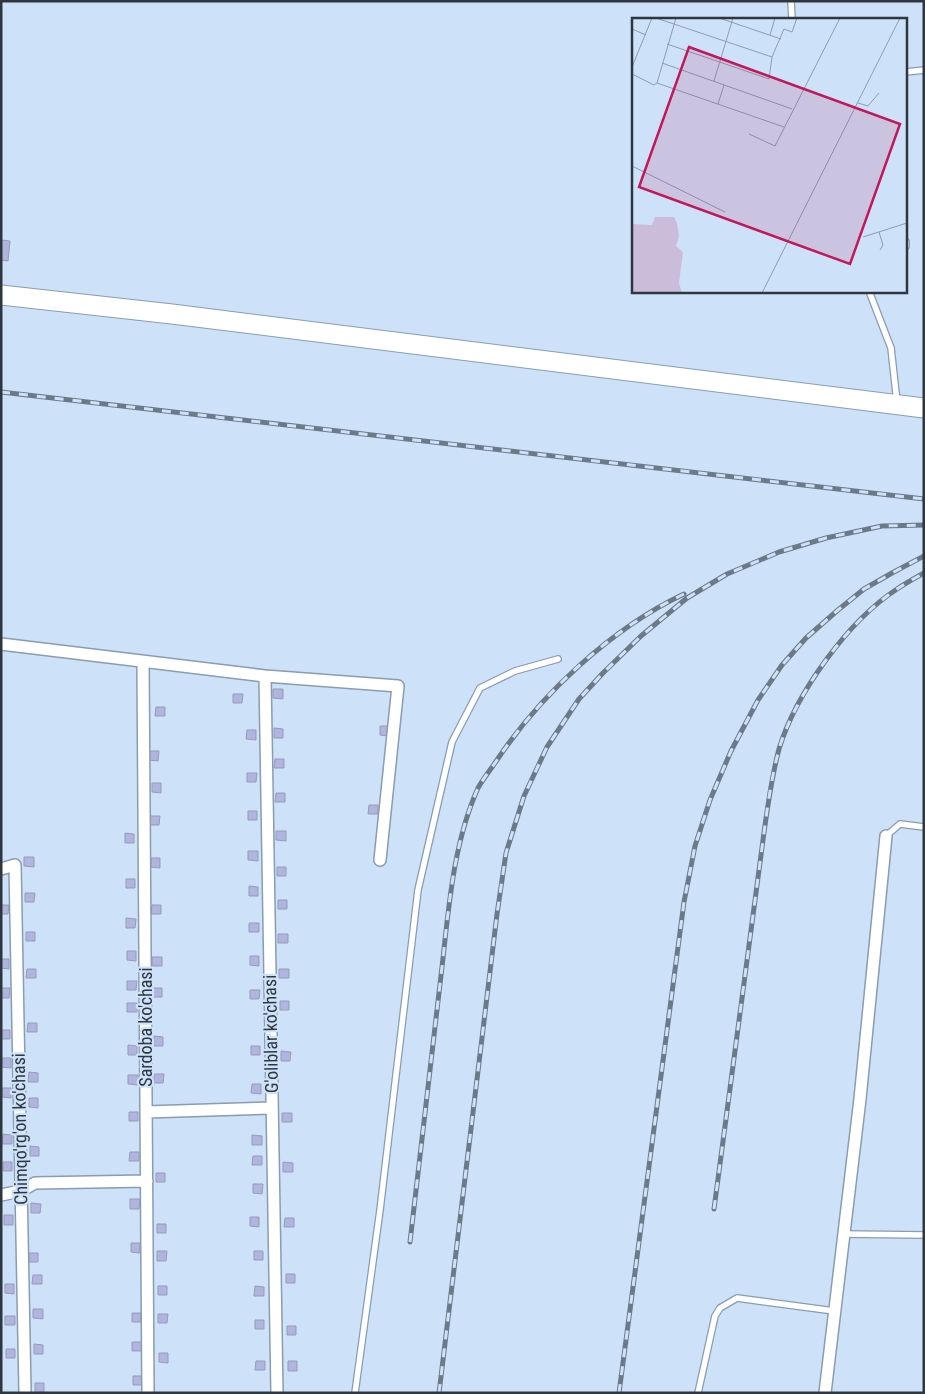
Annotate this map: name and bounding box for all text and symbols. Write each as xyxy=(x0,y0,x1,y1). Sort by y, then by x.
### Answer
inset map xyxy=(632,18,908,292)
street label: Sardoba ko'chasi xyxy=(135,967,156,1087)
street label: G'oliblar ko'chasi xyxy=(259,975,282,1093)
street label: Chimqo'rg'on ko'chasi xyxy=(8,1053,31,1205)

